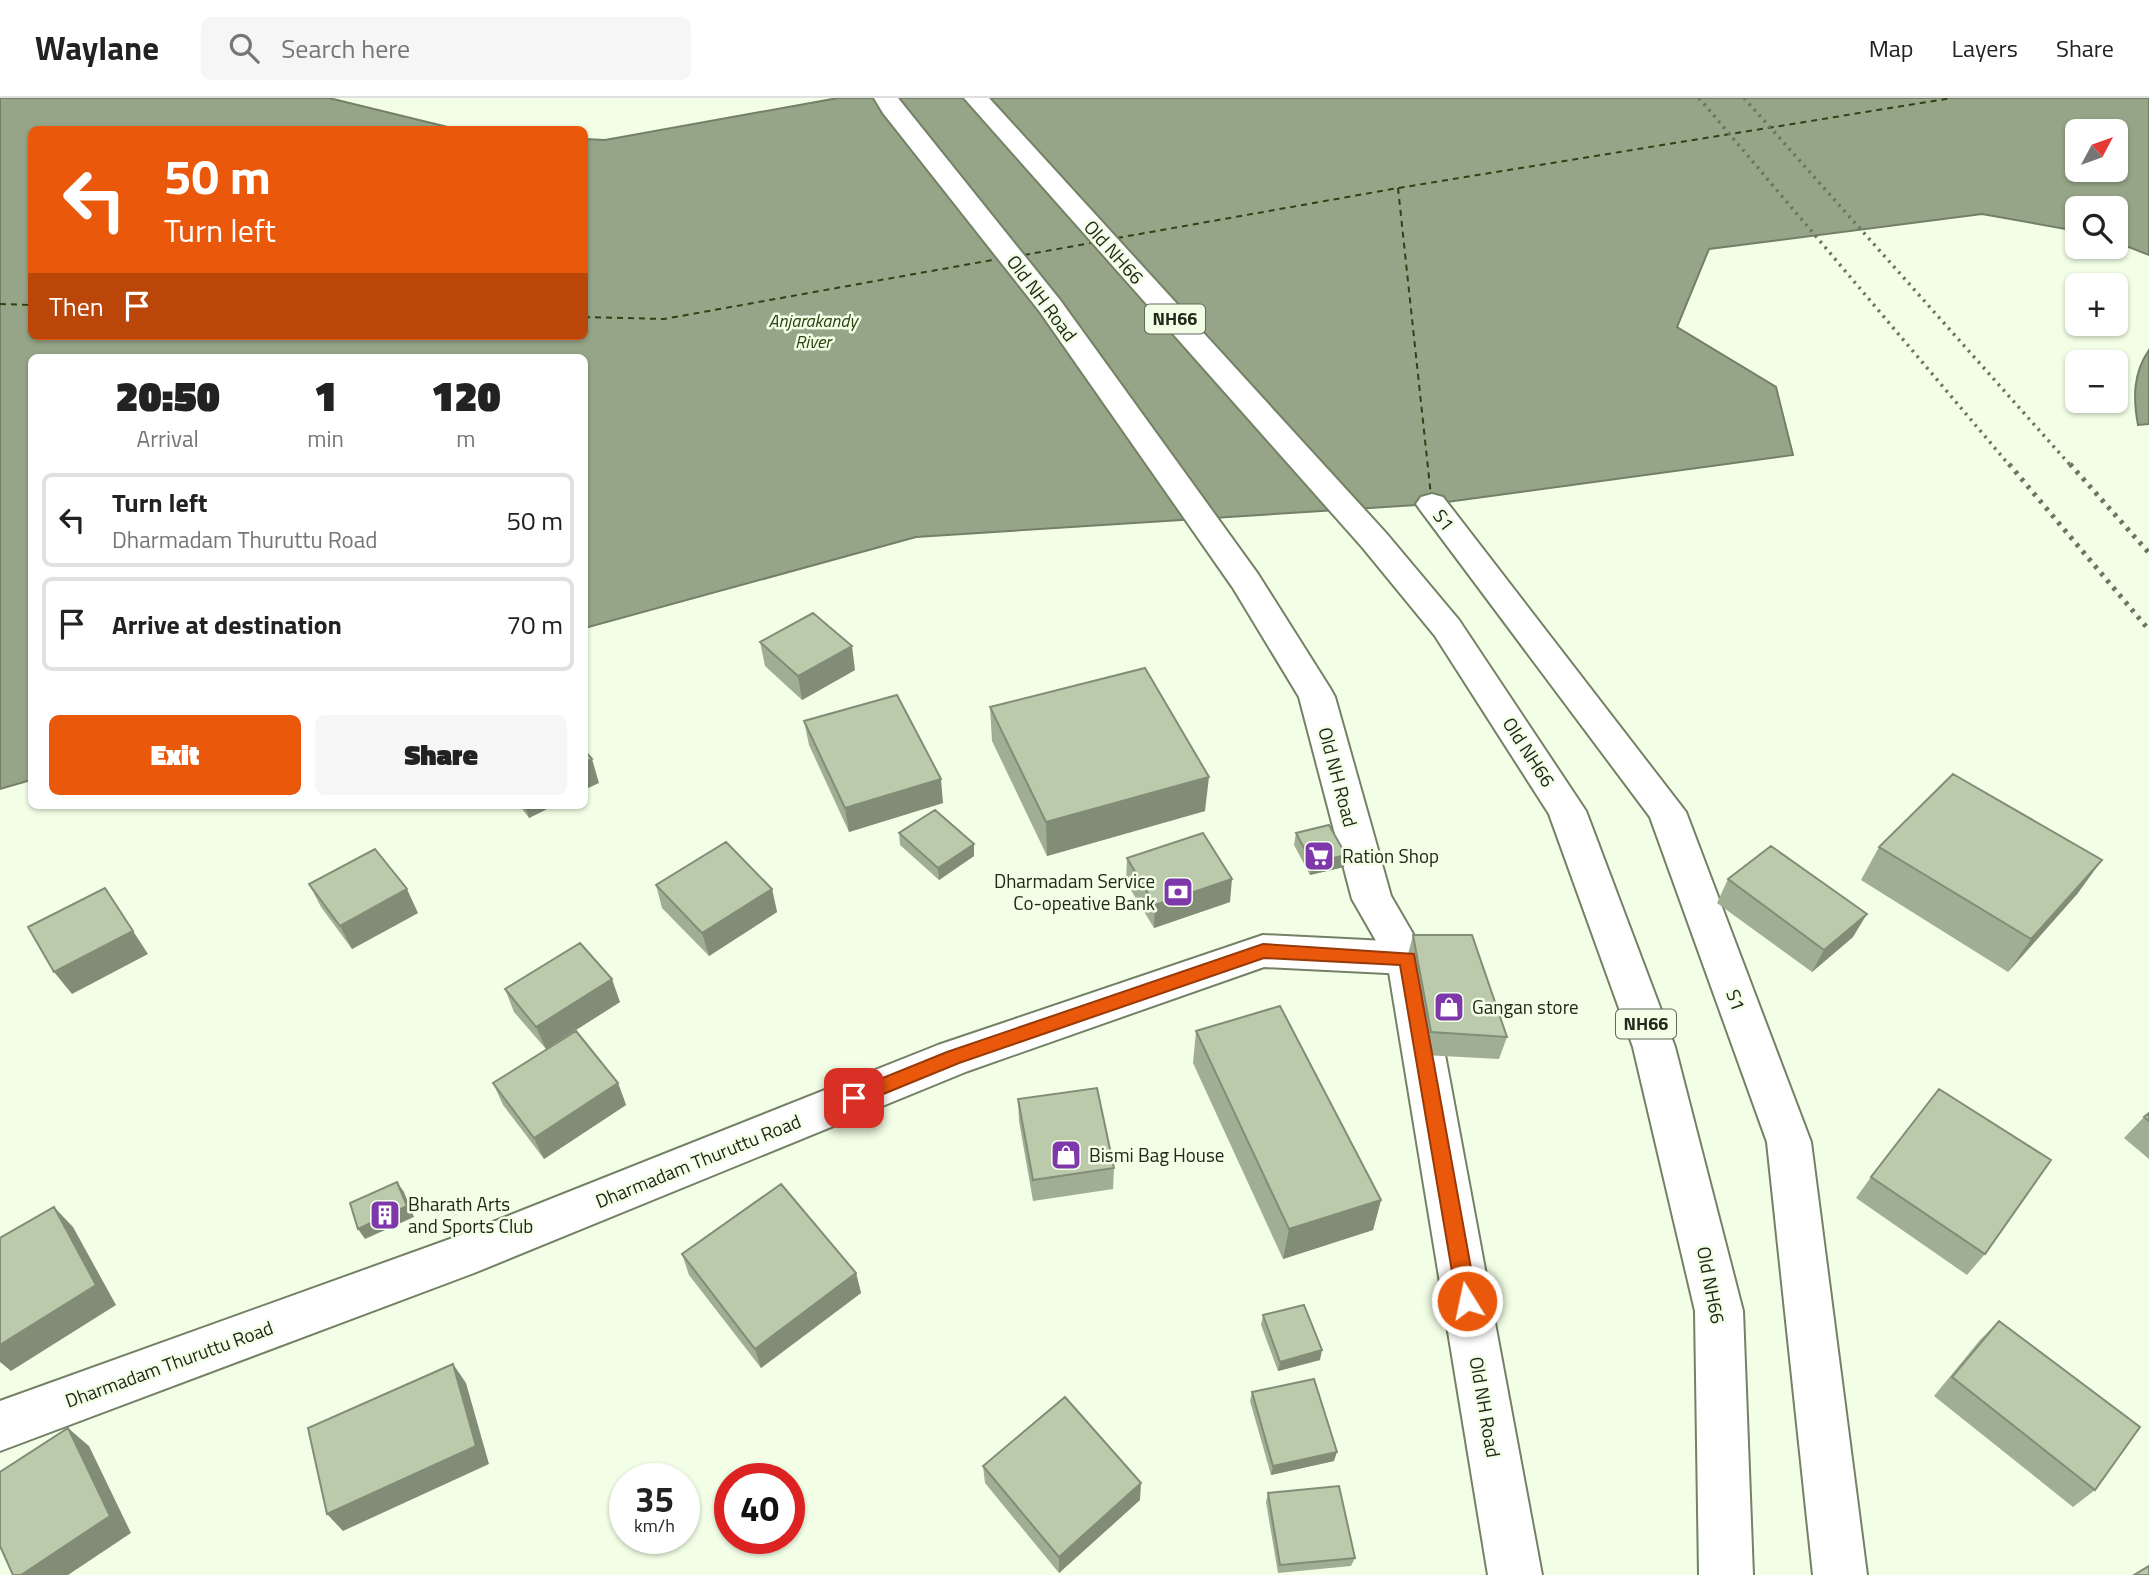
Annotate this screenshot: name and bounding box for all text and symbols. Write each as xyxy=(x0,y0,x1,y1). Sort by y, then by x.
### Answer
search box xyxy=(201,17,691,80)
text: Waylane xyxy=(35,23,159,73)
icon: search xyxy=(225,29,263,67)
text: Search here xyxy=(281,29,410,68)
text: Map xyxy=(1869,30,1914,66)
text: Layers xyxy=(1952,30,2018,66)
text: Share xyxy=(2056,30,2114,66)
north arrow xyxy=(2065,119,2128,182)
map controls xyxy=(2065,119,2128,413)
text: 50 m xyxy=(164,138,271,213)
icon: left xyxy=(49,154,140,245)
button: search xyxy=(2065,196,2128,259)
text: Turn left xyxy=(164,206,276,254)
street label: Old NH66 xyxy=(1077,213,1151,290)
street label: Old NH Road xyxy=(1000,248,1085,347)
button: + xyxy=(2065,273,2128,336)
text: Then xyxy=(49,287,104,326)
icon: arrive xyxy=(118,287,156,325)
road number: NH66 xyxy=(1145,304,1205,334)
water label: Anjarakandy River xyxy=(769,307,859,355)
button: − xyxy=(2065,350,2128,413)
text: 20:50 xyxy=(115,363,220,427)
text: 1 xyxy=(314,363,337,427)
text: 120 xyxy=(431,363,501,427)
text: Arrival xyxy=(136,421,199,456)
text: min xyxy=(307,421,344,456)
text: m xyxy=(456,421,476,456)
text: Turn left xyxy=(112,483,207,522)
icon: left xyxy=(53,501,91,539)
text: 50 m xyxy=(506,501,563,540)
street label: S1 xyxy=(1427,503,1462,537)
text: Dharmadam Thuruttu Road xyxy=(112,522,377,557)
icon: arrive xyxy=(53,605,91,643)
text: Arrive at destination xyxy=(112,605,342,644)
text: 70 m xyxy=(506,605,563,644)
street label: Old NH66 xyxy=(1496,711,1563,792)
button: Exit xyxy=(49,715,301,795)
button: Share xyxy=(315,715,567,795)
street label: Old NH Road xyxy=(1311,724,1366,830)
supermarket icon: Ration Shop xyxy=(1302,839,1336,873)
place label: Ration Shop xyxy=(1342,841,1439,870)
place label: Dharmadam Service Co-opeative Bank xyxy=(994,866,1155,917)
bank icon: Dharmadam Service Co-opeative Bank xyxy=(1161,875,1195,909)
street label: S1 xyxy=(1719,985,1754,1015)
shop icon: Gangan store xyxy=(1432,990,1466,1024)
place label: Gangan store xyxy=(1472,992,1579,1021)
road number: NH66 xyxy=(1616,1009,1676,1038)
pin xyxy=(824,1068,884,1128)
icon: arrive xyxy=(835,1079,873,1117)
street label: Dharmadam Thuruttu Road xyxy=(591,1106,805,1215)
shop icon: Bismi Bag House xyxy=(1049,1138,1083,1172)
place label: Bismi Bag House xyxy=(1089,1140,1224,1169)
place label: Bharath Arts and Sports Club xyxy=(408,1189,533,1240)
building icon: Bharath Arts and Sports Club xyxy=(368,1198,402,1232)
street label: Old NH66 xyxy=(1690,1244,1733,1326)
position arrow xyxy=(1430,1264,1504,1338)
street label: Dharmadam Thuruttu Road xyxy=(61,1312,277,1415)
street label: Old NH Road xyxy=(1462,1354,1509,1460)
speed limit sign: 40 xyxy=(714,1463,805,1554)
text: 35 xyxy=(635,1472,674,1526)
text: km/h xyxy=(634,1512,675,1539)

